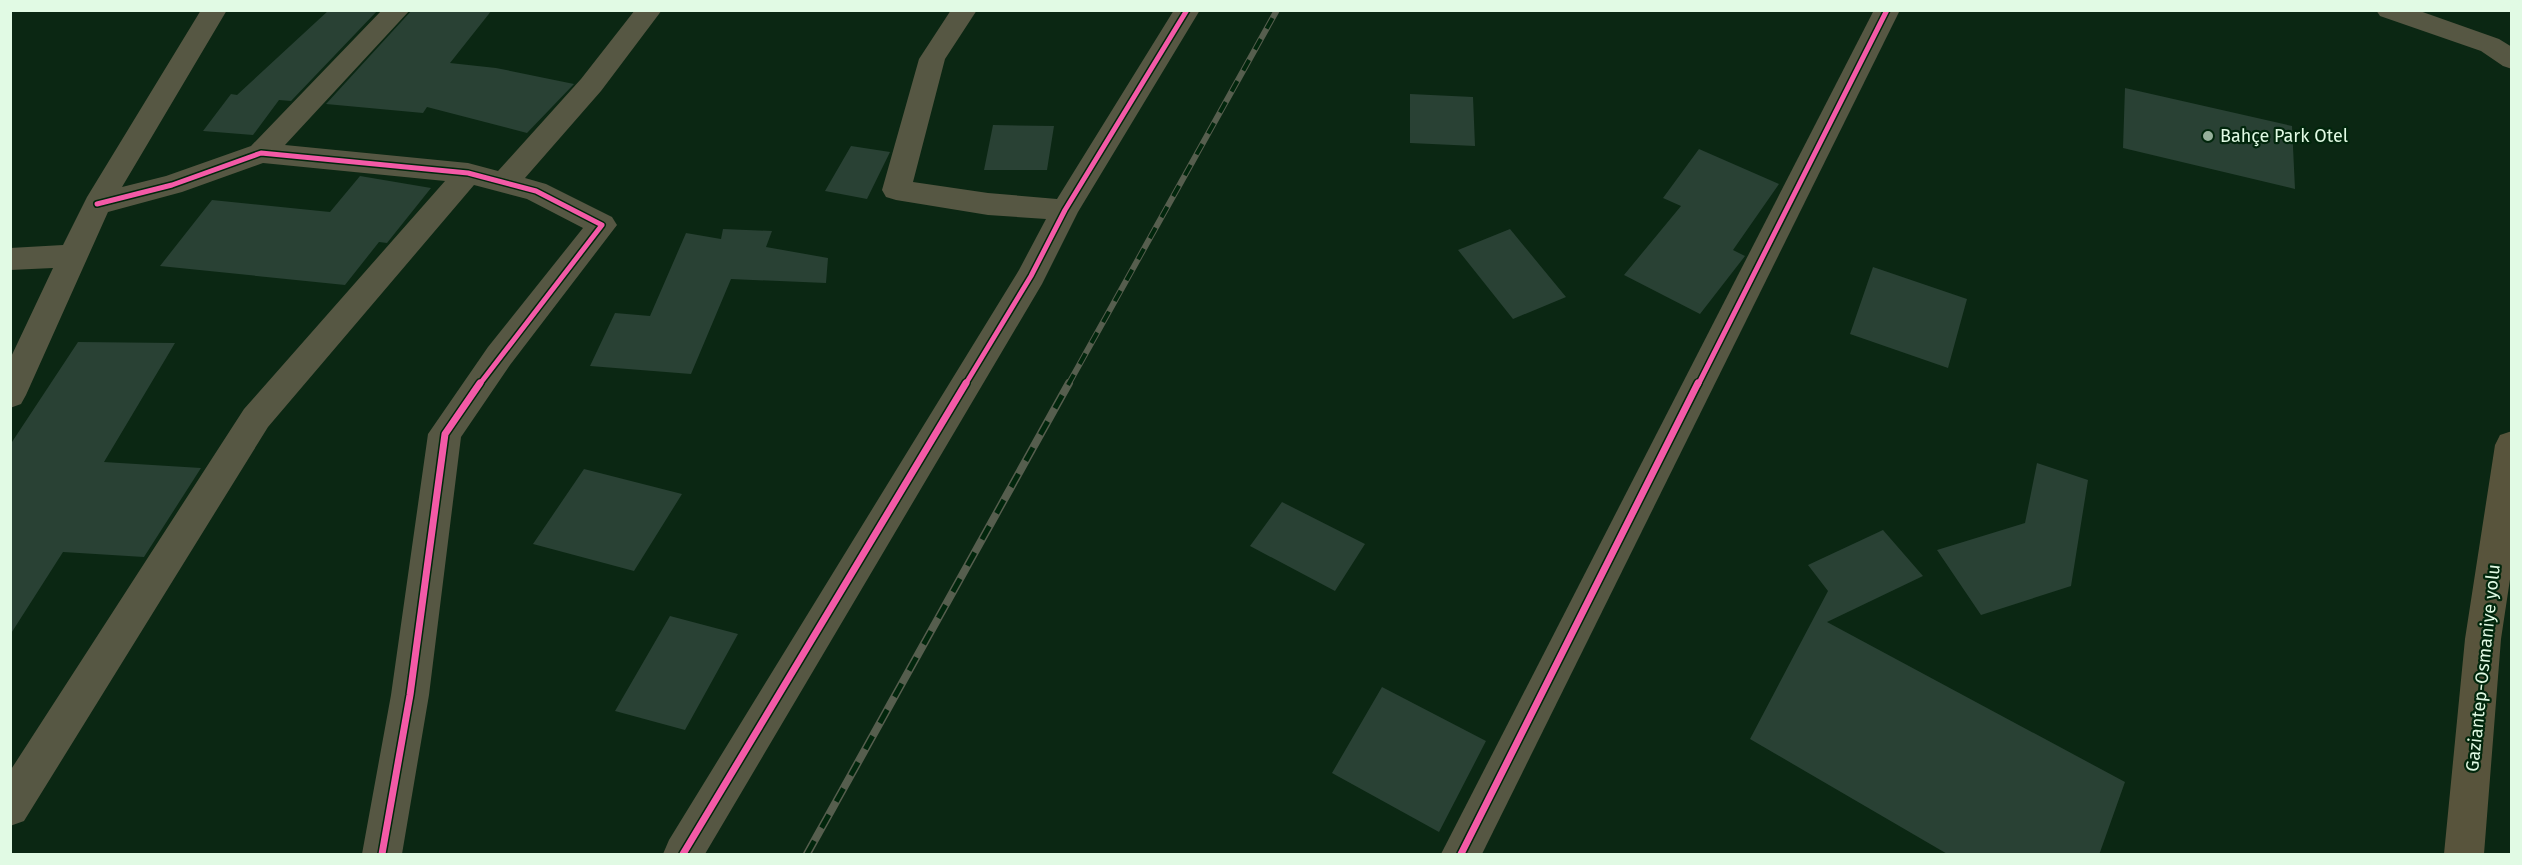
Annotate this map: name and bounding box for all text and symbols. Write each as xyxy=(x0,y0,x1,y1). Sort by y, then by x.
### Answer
place label: Bahçe Park Otel xyxy=(2220,125,2348,147)
marker: Bahçe Park Otel xyxy=(2201,129,2215,143)
street label: Gaziantep-Osmaniye yolu xyxy=(2461,563,2505,773)

